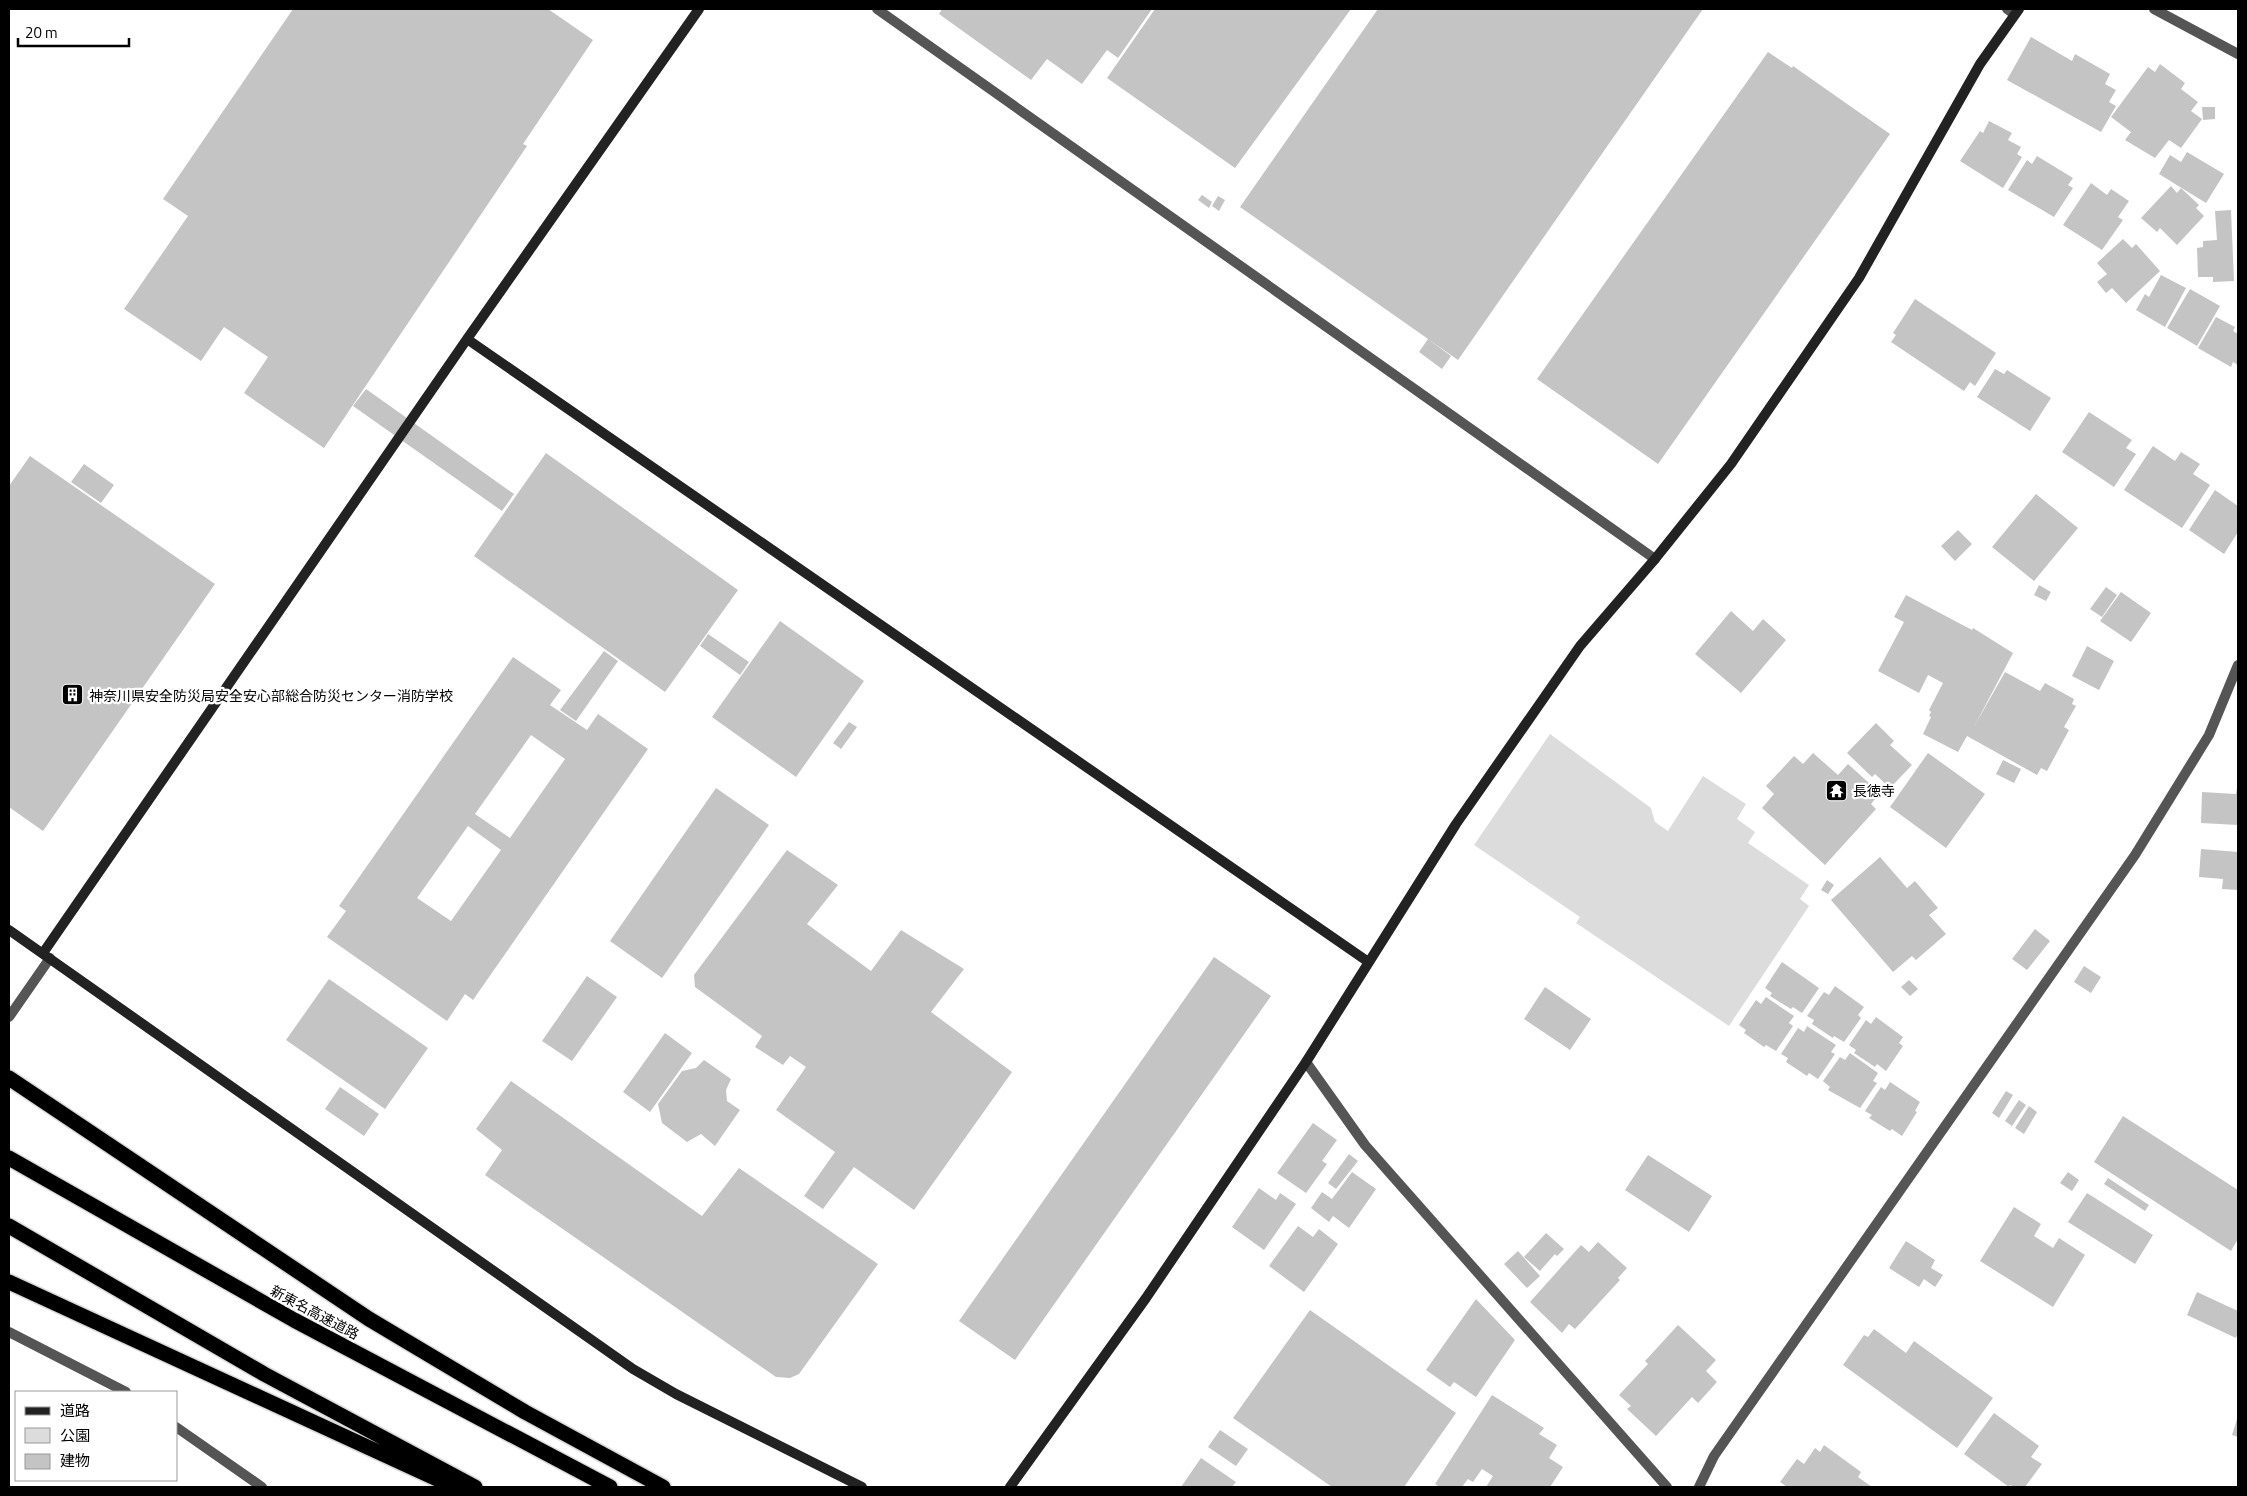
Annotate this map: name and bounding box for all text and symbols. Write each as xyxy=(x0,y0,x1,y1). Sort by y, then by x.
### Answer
scale bar xyxy=(18,15,129,47)
text: 20 m xyxy=(25,21,58,44)
building icon: 神奈川県安全防災局安全安心部総合防災センター消防学校 xyxy=(61,683,85,707)
place label: 神奈川県安全防災局安全安心部総合防災センター消防学校 xyxy=(89,685,453,706)
temple icon: 長徳寺 xyxy=(1825,778,1849,802)
place label: 長徳寺 xyxy=(1853,780,1895,801)
street label: 新東名高速道路 xyxy=(267,1280,363,1344)
legend xyxy=(15,1391,178,1481)
text: 道路 xyxy=(60,1399,90,1422)
text: 公園 xyxy=(60,1424,90,1447)
text: 建物 xyxy=(60,1449,90,1472)

